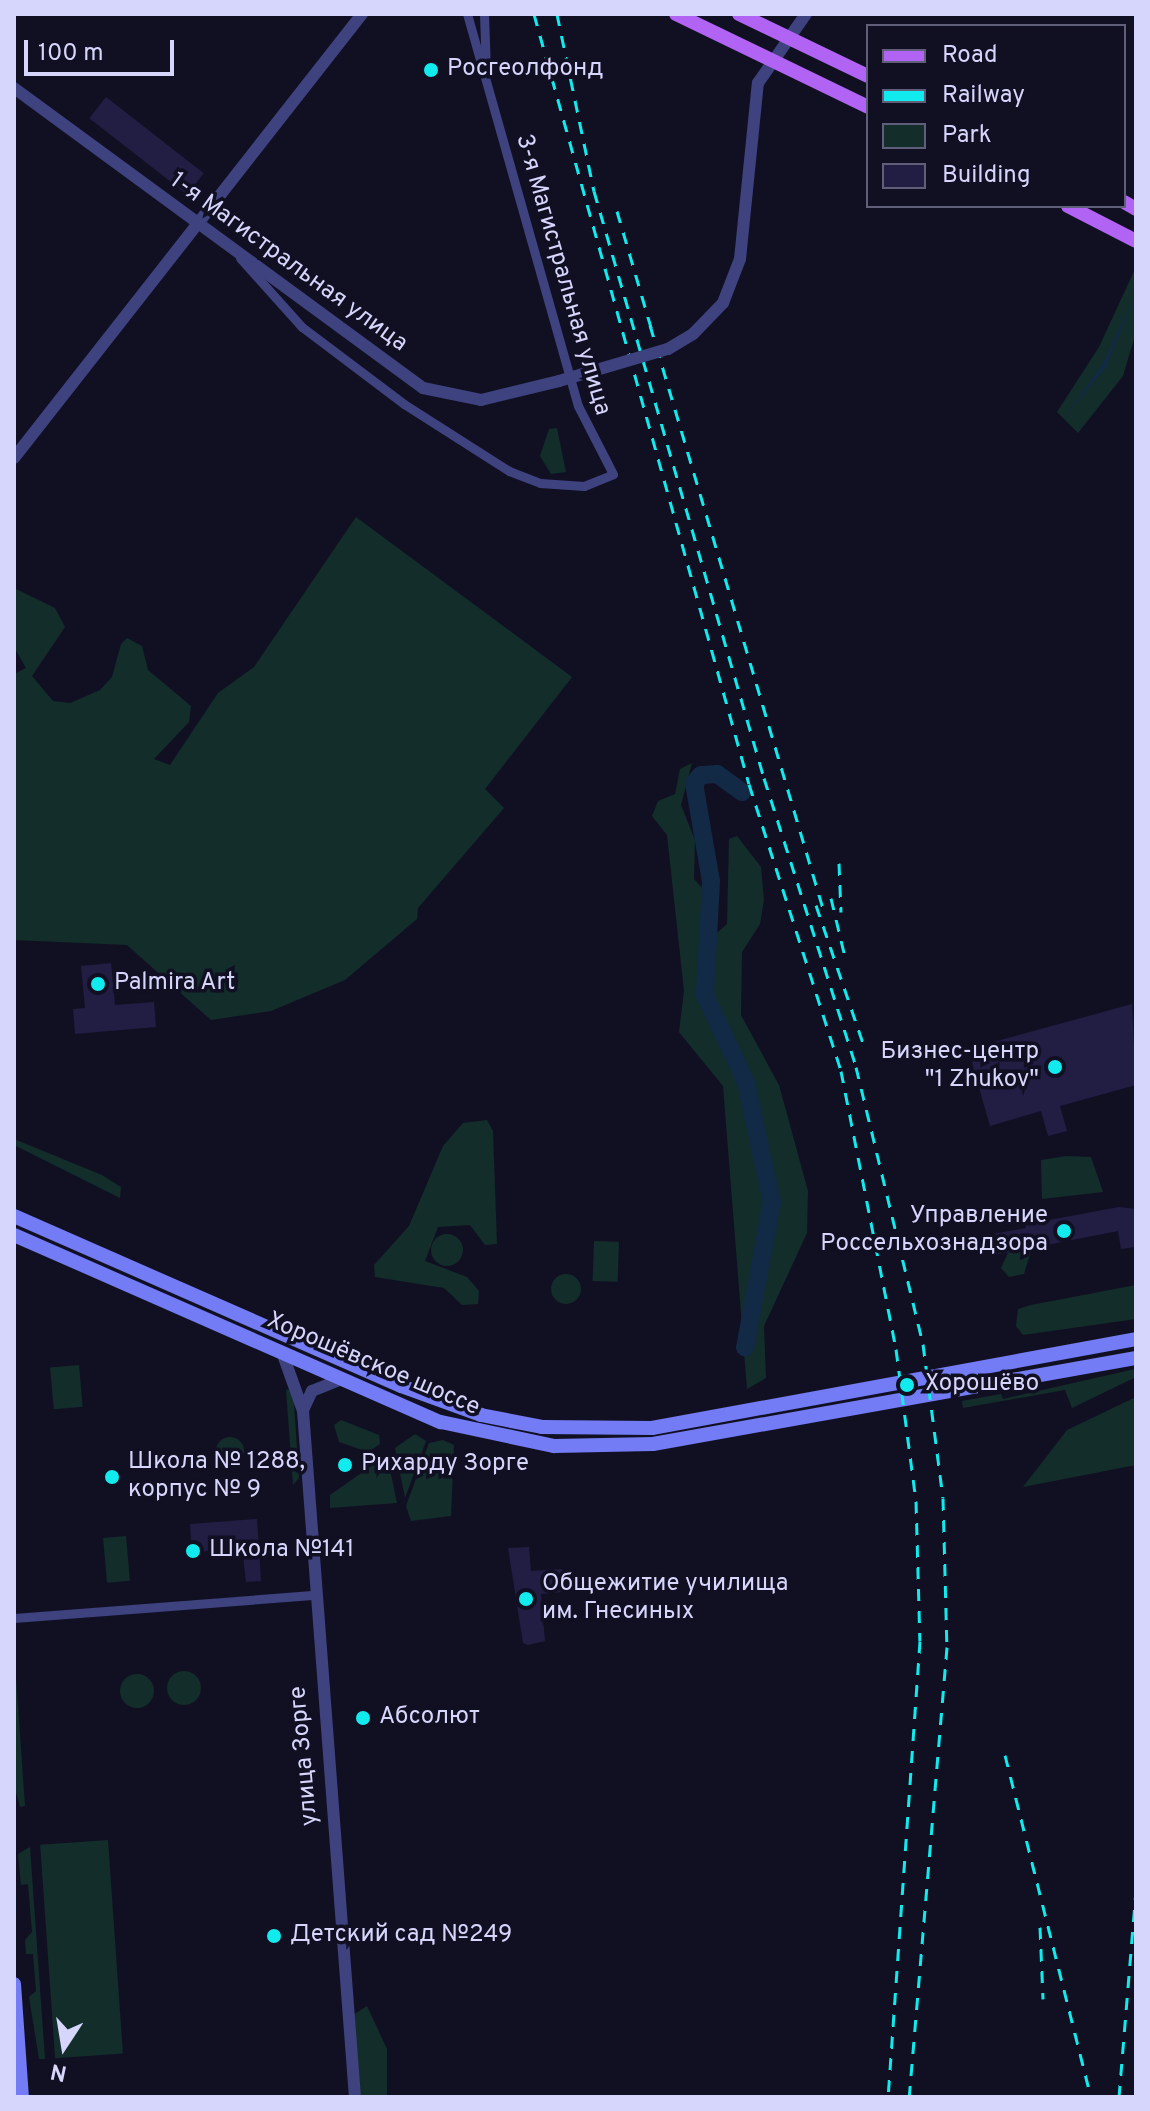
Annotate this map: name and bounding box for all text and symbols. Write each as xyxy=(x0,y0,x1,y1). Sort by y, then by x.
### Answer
scale bar xyxy=(28,24,178,74)
legend xyxy=(866,24,1126,208)
text: 100 m xyxy=(38,39,104,69)
text: Road xyxy=(942,41,998,71)
place label: Росгеолфонд xyxy=(447,56,603,84)
marker: Росгеолфонд xyxy=(422,61,440,79)
text: Railway xyxy=(942,81,1025,111)
text: Park xyxy=(942,121,992,151)
street label: 3-я Магистральная улица xyxy=(508,131,616,419)
text: Building xyxy=(942,161,1031,191)
street label: 1-я Магистральная улица xyxy=(164,167,412,359)
place label: Palmira Art xyxy=(114,970,236,998)
marker: Palmira Art xyxy=(89,975,107,993)
place label: Бизнес-центр "1 Zhukov" xyxy=(881,1039,1039,1095)
marker: Бизнес-центр "1 Zhukov" xyxy=(1046,1058,1064,1076)
place label: Управление Россельхознадзора xyxy=(820,1203,1048,1259)
marker: Управление Россельхознадзора xyxy=(1055,1222,1073,1240)
street label: Хорошёвское шоссе xyxy=(262,1307,484,1423)
place label: Хорошёво xyxy=(925,1371,1039,1399)
marker: Хорошёво xyxy=(896,1374,918,1396)
place label: Школа № 1288, корпус № 9 xyxy=(128,1449,305,1505)
place label: Рихарду Зорге xyxy=(361,1451,529,1479)
marker: Рихарду Зорге xyxy=(336,1456,354,1474)
marker: Школа № 1288, корпус № 9 xyxy=(103,1468,121,1486)
place label: Школа №141 xyxy=(209,1537,354,1565)
marker: Школа №141 xyxy=(184,1542,202,1560)
place label: Общежитие училища им. Гнесиных xyxy=(542,1571,788,1627)
marker: Общежитие училища им. Гнесиных xyxy=(517,1590,535,1608)
street label: улица Зорге xyxy=(285,1685,325,1827)
place label: Абсолют xyxy=(379,1704,480,1732)
marker: Абсолют xyxy=(354,1709,372,1727)
place label: Детский сад №249 xyxy=(290,1922,512,1950)
marker: Детский сад №249 xyxy=(265,1927,283,1945)
north arrow xyxy=(24,2007,104,2087)
text: N xyxy=(48,2056,69,2086)

